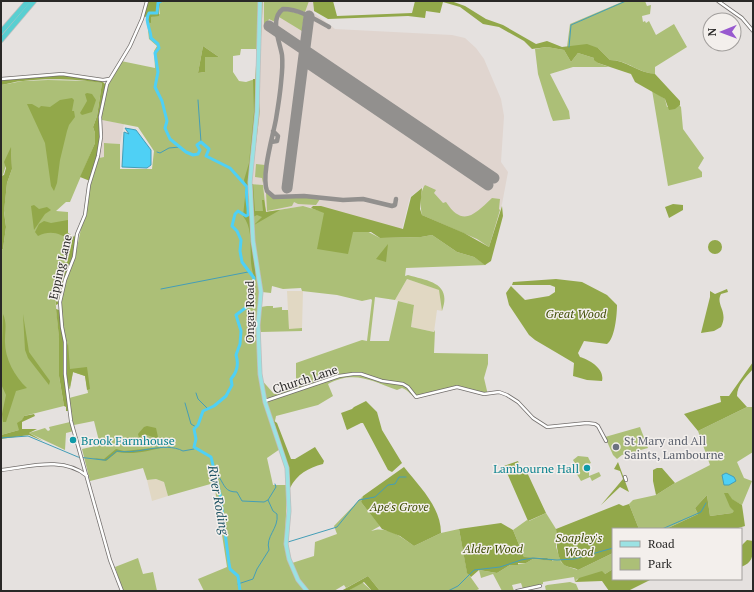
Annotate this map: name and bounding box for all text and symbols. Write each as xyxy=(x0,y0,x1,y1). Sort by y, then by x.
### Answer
north arrow xyxy=(702,12,742,52)
text: N xyxy=(705,27,719,36)
street label: Epping Lane xyxy=(45,233,75,301)
street label: Ongar Road xyxy=(242,280,257,343)
park label: Great Wood xyxy=(546,306,607,321)
street label: Church Lane xyxy=(271,361,339,397)
place label: Brook Farmhouse xyxy=(81,433,175,448)
place label: St Mary and All Saints, Lambourne xyxy=(624,433,724,462)
marker: Brook Farmhouse xyxy=(68,435,78,445)
marker: St Mary and All Saints, Lambourne xyxy=(611,442,621,452)
place label: Lambourne Hall xyxy=(493,461,579,476)
water label: River Roding xyxy=(204,463,234,537)
marker: Lambourne Hall xyxy=(582,463,592,473)
park label: Ape's Grove xyxy=(368,499,429,514)
legend xyxy=(612,528,742,580)
park label: Soapley's Wood xyxy=(555,530,603,559)
text: Road xyxy=(648,536,675,551)
park label: Alder Wood xyxy=(462,541,524,556)
text: Park xyxy=(648,556,673,571)

